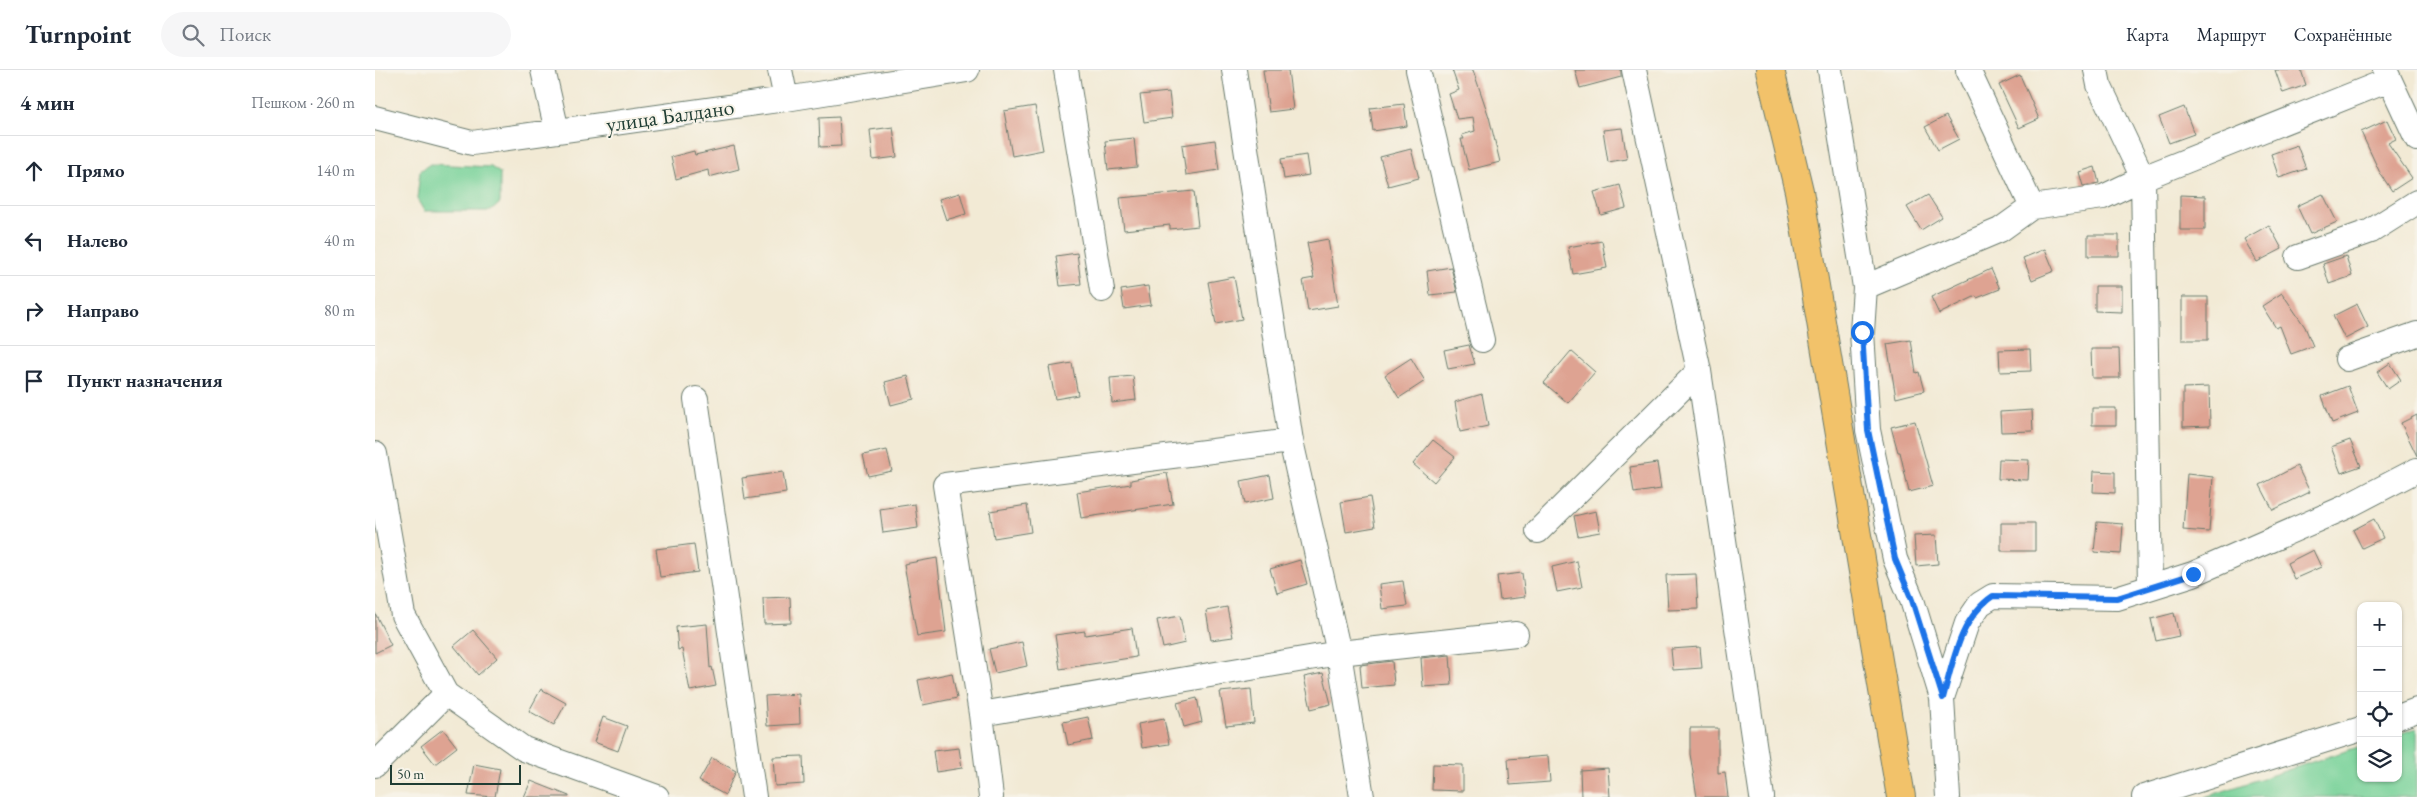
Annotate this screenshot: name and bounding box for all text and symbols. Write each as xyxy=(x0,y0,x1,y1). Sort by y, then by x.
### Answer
search box xyxy=(161,12,511,57)
text: Turnpoint xyxy=(25,19,131,50)
icon: search xyxy=(179,21,207,49)
text: Поиск xyxy=(219,22,271,47)
text: Карта xyxy=(2126,23,2169,46)
text: Маршрут xyxy=(2197,23,2266,46)
text: Сохранённые xyxy=(2294,23,2392,46)
text: 4 мин xyxy=(20,89,75,116)
text: Пешком · 260 m xyxy=(251,92,355,113)
street label: улица Балдано xyxy=(604,92,736,139)
icon: ahead xyxy=(20,157,48,185)
text: Прямо xyxy=(67,158,125,183)
text: 140 m xyxy=(316,160,355,181)
icon: left xyxy=(20,227,48,255)
text: Налево xyxy=(67,228,128,253)
text: 40 m xyxy=(324,230,355,251)
icon: right xyxy=(20,297,48,325)
text: Направо xyxy=(67,298,139,323)
text: 80 m xyxy=(324,300,355,321)
route start xyxy=(1851,321,1874,344)
icon: arrive xyxy=(20,367,48,395)
text: Пункт назначения xyxy=(67,368,223,393)
route end xyxy=(2182,563,2205,586)
map controls xyxy=(2357,602,2402,782)
button: + xyxy=(2357,602,2402,647)
button: − xyxy=(2357,647,2402,692)
button: locate xyxy=(2357,692,2402,737)
button: layers xyxy=(2357,737,2402,782)
scale bar xyxy=(390,762,521,785)
text: 50 m xyxy=(397,765,424,783)

